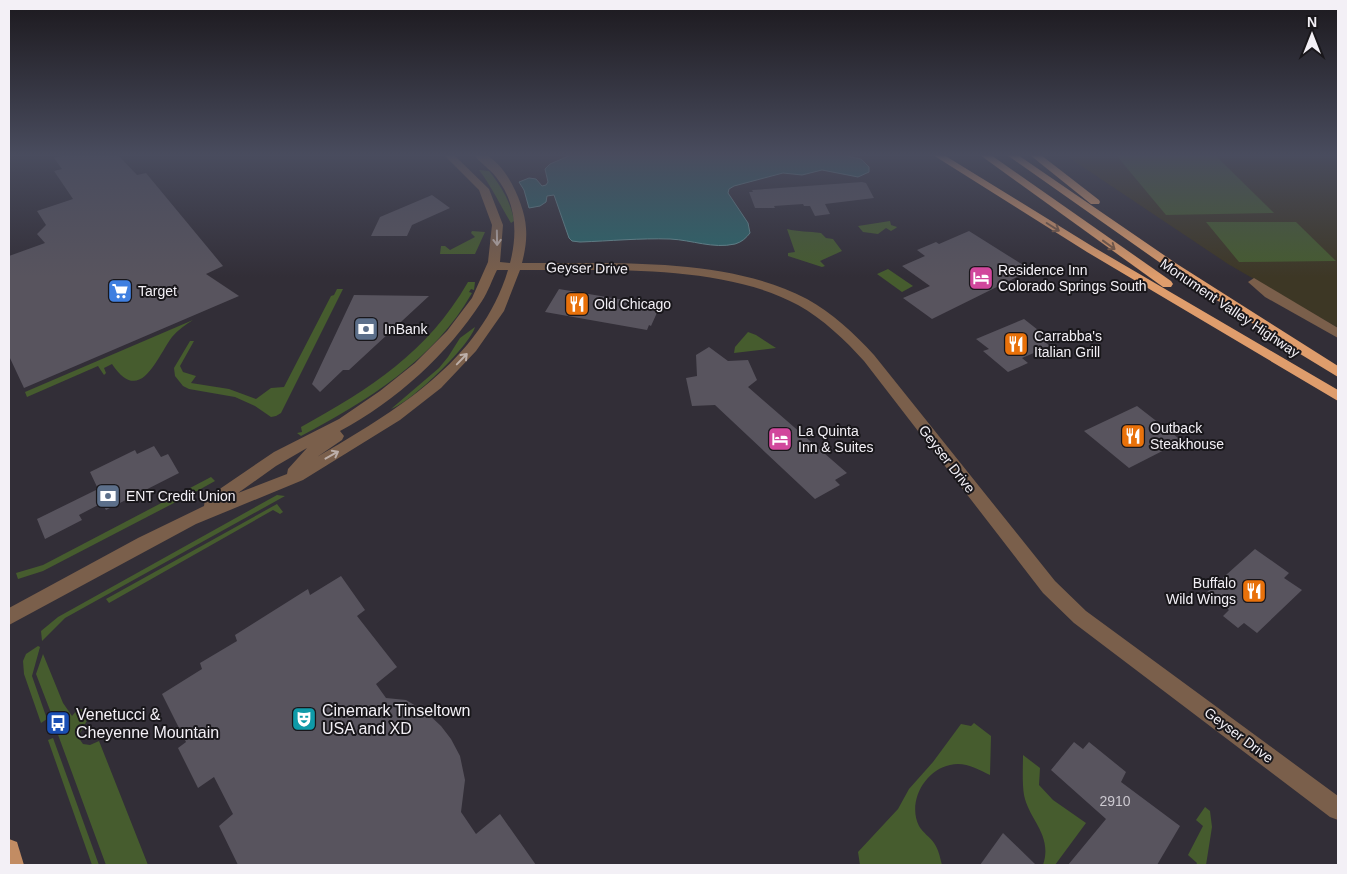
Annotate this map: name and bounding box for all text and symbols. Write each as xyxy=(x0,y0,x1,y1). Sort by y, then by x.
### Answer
north arrow xyxy=(1287,10,1337,60)
text: N xyxy=(1307,14,1317,30)
one-way arrow xyxy=(1046,222,1060,232)
one-way arrow xyxy=(492,230,502,246)
one-way arrow xyxy=(1102,240,1116,250)
street label: Monument Valley Highway xyxy=(1157,255,1303,361)
street label: Geyser Drive xyxy=(546,259,628,277)
place label: Residence Inn Colorado Springs South xyxy=(998,262,1147,294)
hotel icon: Residence Inn Colorado Springs South xyxy=(968,265,994,291)
supermarket icon: Target xyxy=(107,278,133,304)
place label: Target xyxy=(138,283,177,299)
restaurant icon: Old Chicago xyxy=(564,291,590,317)
place label: Old Chicago xyxy=(594,296,671,312)
bank icon: InBank xyxy=(353,316,379,342)
place label: InBank xyxy=(384,321,429,337)
place label: Carrabba's Italian Grill xyxy=(1034,328,1102,360)
restaurant icon: Carrabba's Italian Grill xyxy=(1003,331,1029,357)
one-way arrow xyxy=(456,352,468,365)
place label: Outback Steakhouse xyxy=(1150,420,1224,452)
street label: Geyser Drive xyxy=(916,422,979,496)
place label: La Quinta Inn & Suites xyxy=(798,423,874,455)
restaurant icon: Outback Steakhouse xyxy=(1120,423,1146,449)
hotel icon: La Quinta Inn & Suites xyxy=(767,426,793,452)
one-way arrow xyxy=(325,450,339,460)
bank icon: ENT Credit Union xyxy=(95,483,121,509)
place label: ENT Credit Union xyxy=(126,488,235,504)
place label: Buffalo Wild Wings xyxy=(1166,575,1236,607)
restaurant icon: Buffalo Wild Wings xyxy=(1241,578,1267,604)
place label: Cinemark Tinseltown USA and XD xyxy=(322,702,471,737)
street label: Geyser Drive xyxy=(1202,704,1277,766)
place label: Venetucci & Cheyenne Mountain xyxy=(76,706,219,741)
theatre icon: Cinemark Tinseltown USA and XD xyxy=(291,706,317,732)
bus stop icon: Venetucci & Cheyenne Mountain xyxy=(45,710,71,736)
house number: 2910 xyxy=(1099,793,1131,809)

